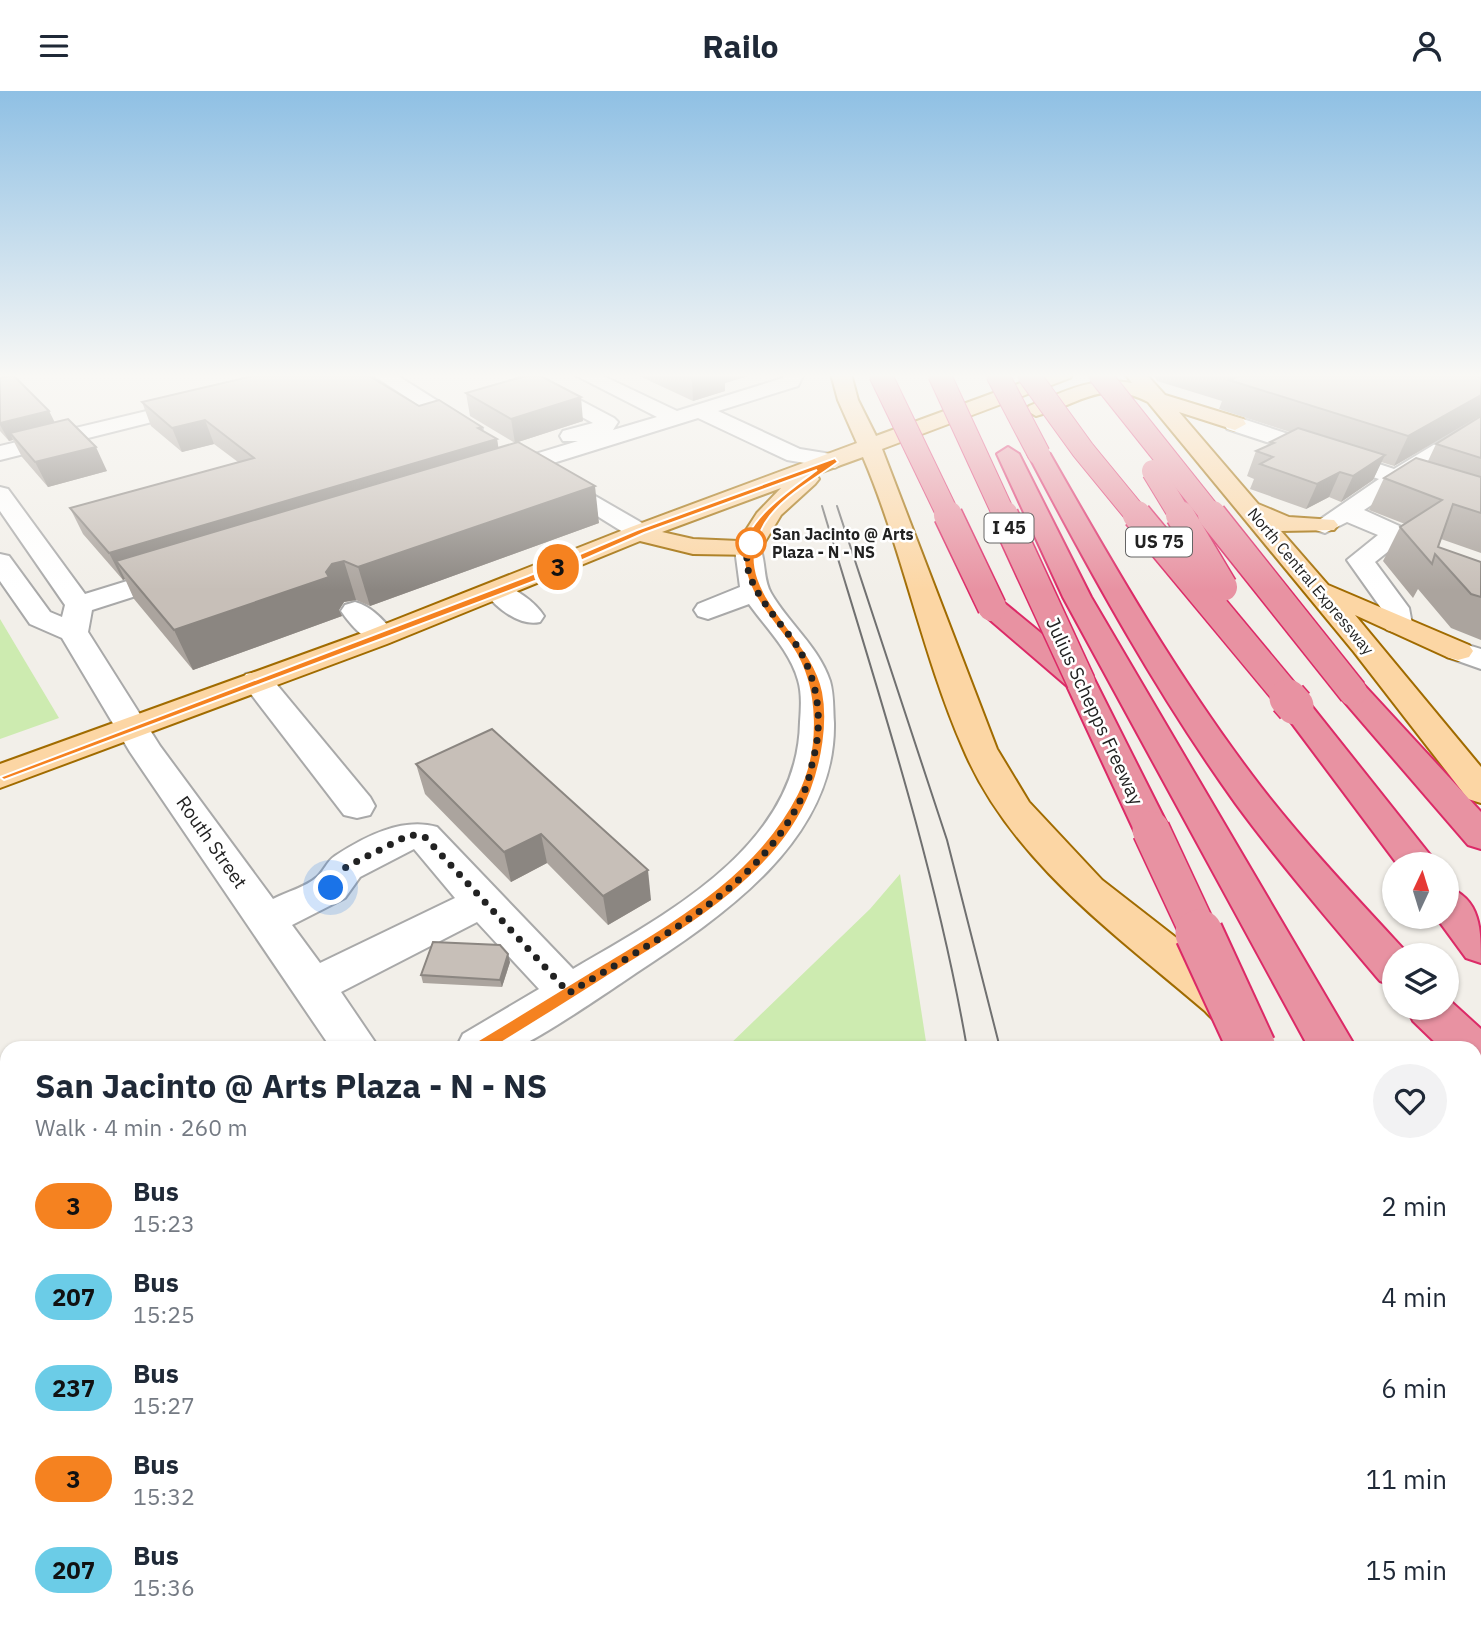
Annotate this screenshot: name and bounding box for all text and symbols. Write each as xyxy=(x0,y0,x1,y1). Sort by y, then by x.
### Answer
text: Railo xyxy=(702,25,779,67)
icon: menu xyxy=(35,27,73,65)
icon: person xyxy=(1408,27,1446,65)
street label: North Central Expressway xyxy=(1244,503,1378,659)
road number: I 45 xyxy=(984,513,1034,543)
place label: San Jacinto @ Arts Plaza - N - NS xyxy=(772,524,914,562)
road number: US 75 xyxy=(1126,527,1192,557)
marker: San Jacinto @ Arts Plaza - N - NS xyxy=(736,528,766,558)
line badge: 3 xyxy=(535,544,581,590)
text: 3 xyxy=(551,551,565,583)
street label: Julius Schepps Freeway xyxy=(1041,613,1149,809)
street label: Routh Street xyxy=(171,791,253,893)
north arrow xyxy=(1382,852,1460,929)
map controls xyxy=(1382,852,1459,1020)
your location xyxy=(313,870,348,905)
button: layers xyxy=(1382,943,1459,1020)
text: San Jacinto @ Arts Plaza - N - NS xyxy=(35,1064,547,1107)
button: heart xyxy=(1373,1064,1447,1138)
text: Walk · 4 min · 260 m xyxy=(35,1112,248,1142)
text: Bus xyxy=(133,1174,179,1208)
text: 2 min xyxy=(1381,1189,1447,1223)
text: 3 xyxy=(66,1190,81,1222)
text: 15:23 xyxy=(133,1208,195,1238)
text: Bus xyxy=(133,1265,179,1299)
text: 4 min xyxy=(1381,1280,1447,1314)
text: 207 xyxy=(52,1281,95,1313)
text: 15:25 xyxy=(133,1299,195,1329)
text: Bus xyxy=(133,1356,179,1390)
text: 6 min xyxy=(1381,1371,1447,1405)
text: 237 xyxy=(52,1372,95,1404)
text: 15:27 xyxy=(133,1390,195,1420)
text: Bus xyxy=(133,1447,179,1481)
text: 11 min xyxy=(1366,1462,1447,1496)
text: 3 xyxy=(66,1463,81,1495)
text: 15:32 xyxy=(133,1481,195,1511)
text: Bus xyxy=(133,1538,179,1572)
text: 15 min xyxy=(1366,1553,1447,1587)
text: 207 xyxy=(52,1554,95,1586)
text: 15:36 xyxy=(133,1572,195,1602)

